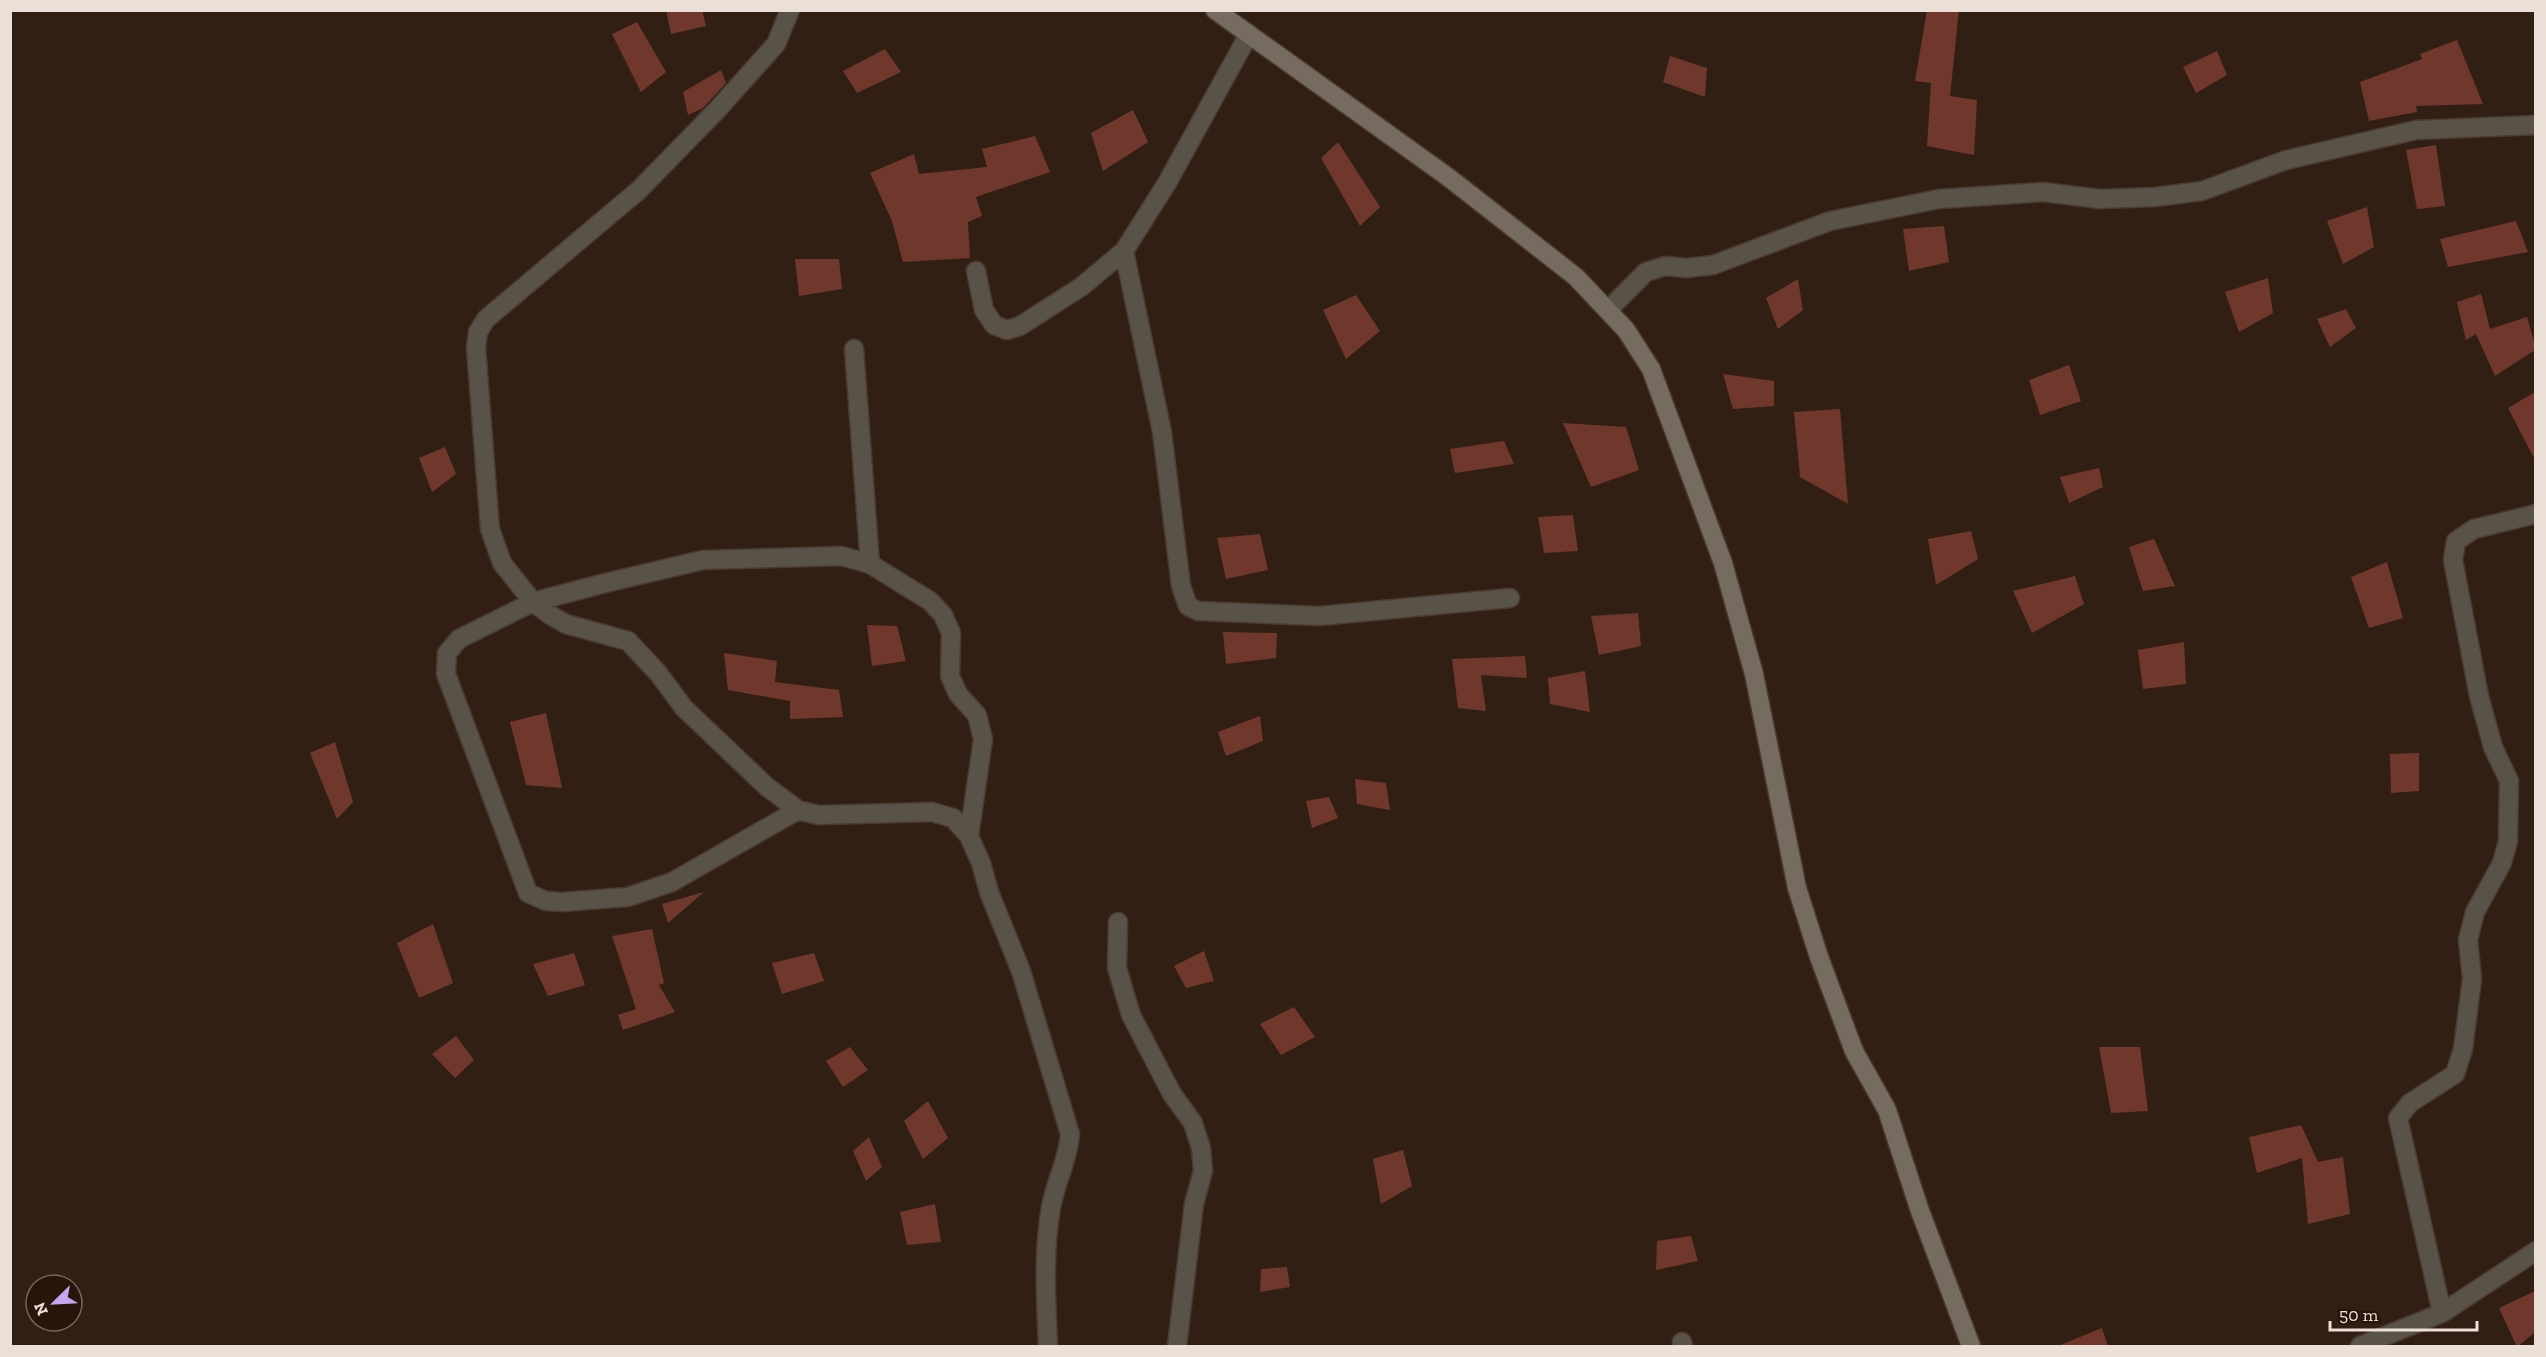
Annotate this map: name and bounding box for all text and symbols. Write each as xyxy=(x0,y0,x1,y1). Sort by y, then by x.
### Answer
north arrow xyxy=(24,1273,84,1333)
scale bar xyxy=(2330,1294,2477,1332)
text: N xyxy=(30,1299,52,1318)
text: 50 m xyxy=(2339,1304,2379,1326)

